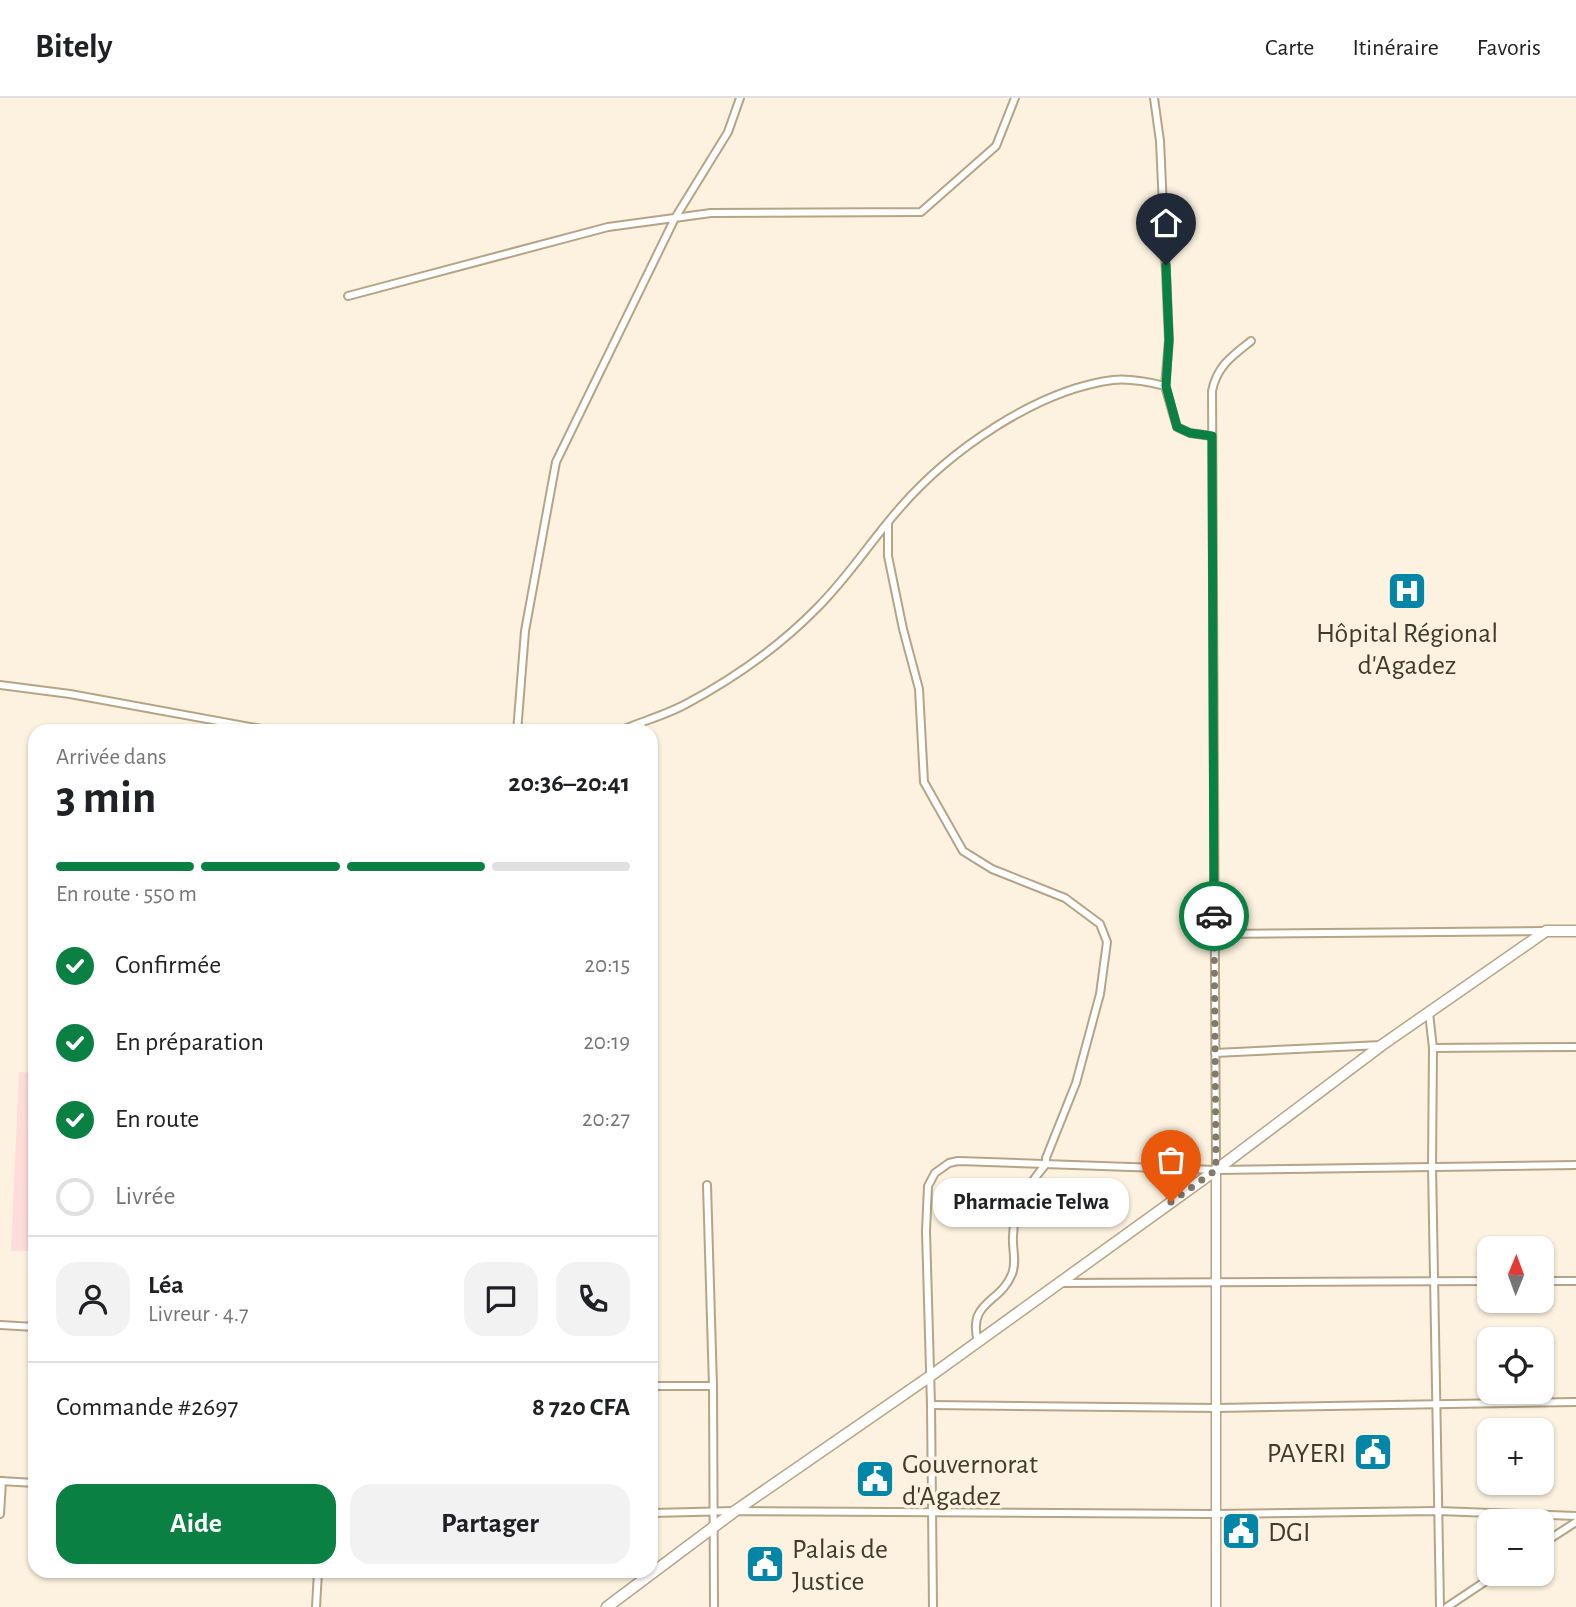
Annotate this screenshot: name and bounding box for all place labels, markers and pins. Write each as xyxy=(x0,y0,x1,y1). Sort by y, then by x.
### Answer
pin xyxy=(1136,193,1196,265)
hospital icon: Hôpital Régional d'Agadez xyxy=(1386,570,1428,612)
place label: Hôpital Régional d'Agadez xyxy=(1316,620,1498,680)
pin xyxy=(1141,1130,1201,1202)
callout: Pharmacie Telwa xyxy=(933,1178,1129,1226)
public building icon: PAYERI xyxy=(1352,1431,1394,1473)
place label: PAYERI xyxy=(1267,1440,1346,1468)
place label: Gouvernorat d'Agadez xyxy=(902,1451,1038,1511)
public building icon: Gouvernorat d'Agadez xyxy=(854,1458,896,1500)
public building icon: DGI xyxy=(1220,1510,1262,1552)
place label: DGI xyxy=(1268,1519,1310,1547)
place label: Palais de Justice xyxy=(792,1536,888,1596)
public building icon: Palais de Justice xyxy=(744,1543,786,1585)

